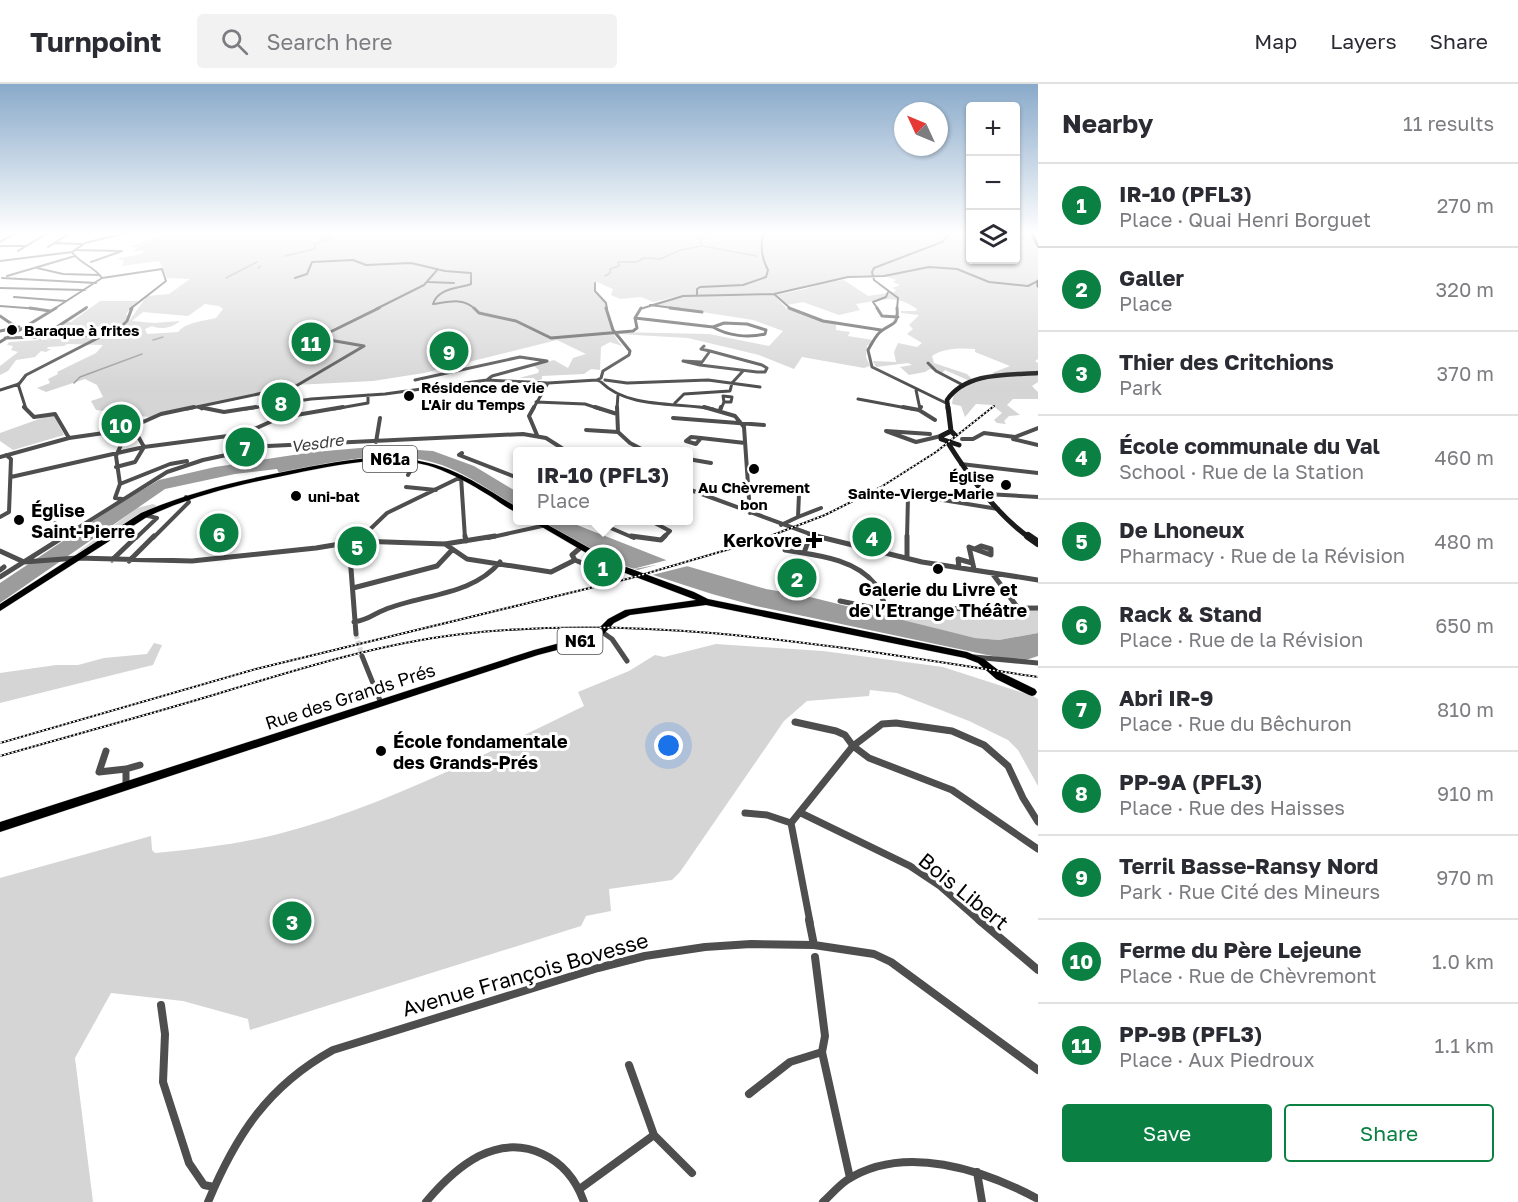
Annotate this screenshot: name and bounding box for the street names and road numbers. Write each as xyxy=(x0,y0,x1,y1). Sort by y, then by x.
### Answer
road number: N61a xyxy=(363,446,417,472)
road number: N61 xyxy=(558,628,602,654)
street label: Rue des Grands Prés xyxy=(262,658,438,734)
street label: Bois Libert xyxy=(914,847,1014,935)
street label: Avenue François Bovesse xyxy=(399,926,651,1022)

